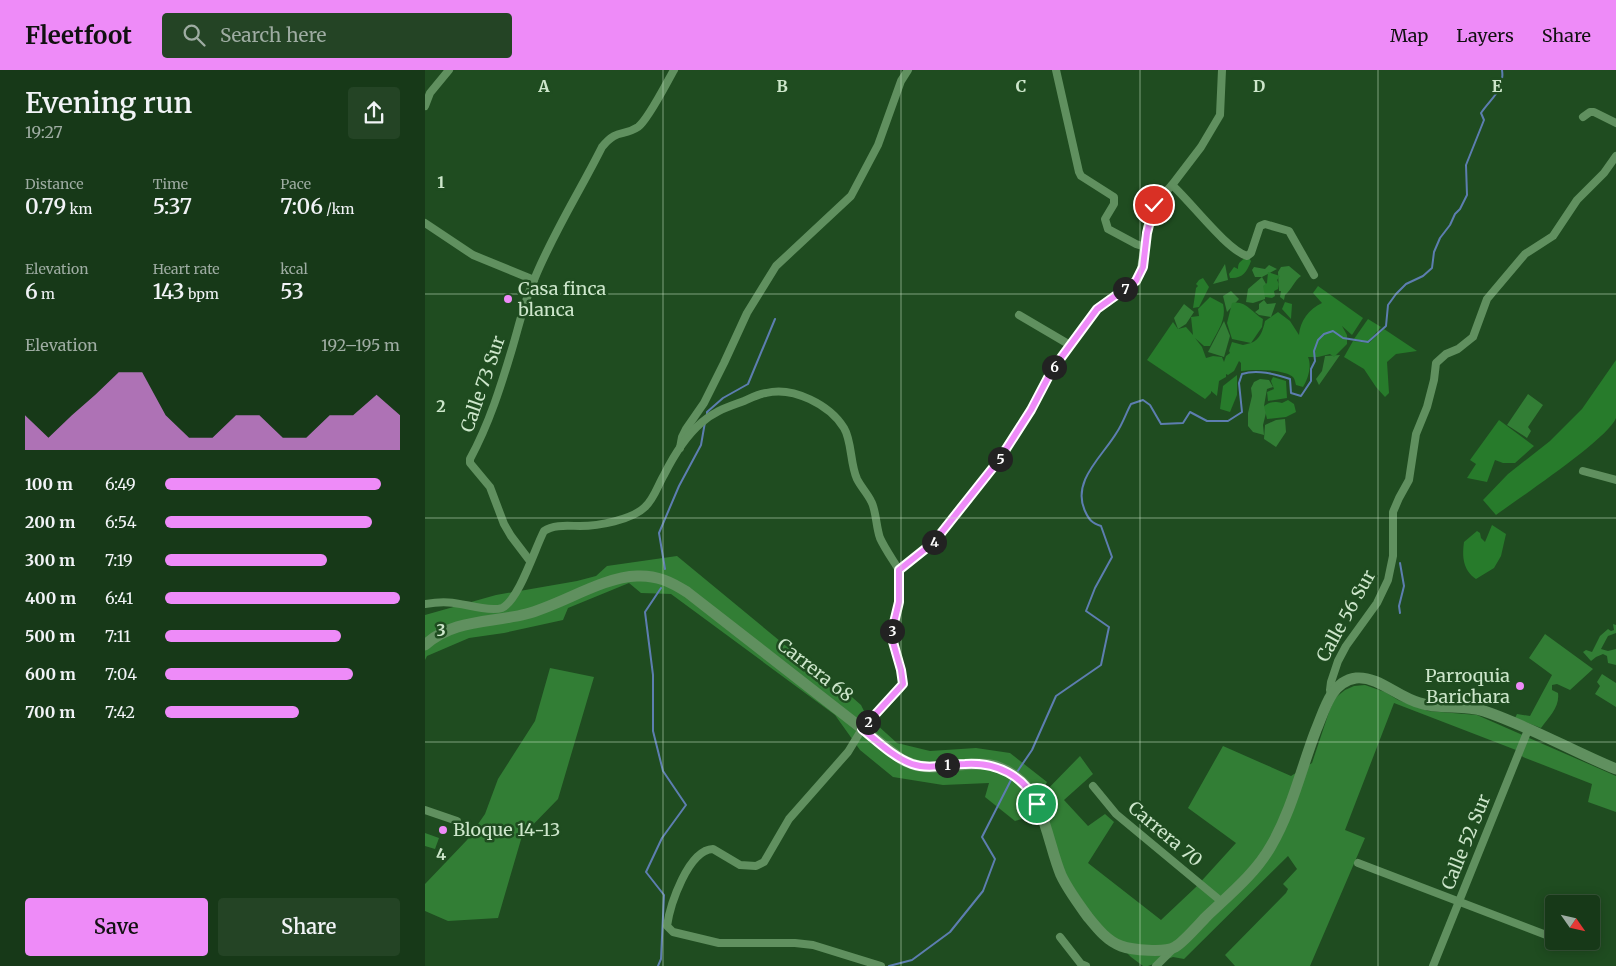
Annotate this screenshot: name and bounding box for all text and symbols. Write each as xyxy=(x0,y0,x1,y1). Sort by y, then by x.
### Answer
search box xyxy=(162,13,512,58)
text: Fleetfoot xyxy=(25,20,132,51)
icon: search xyxy=(180,21,208,49)
text: Search here xyxy=(220,23,326,47)
text: Map xyxy=(1390,24,1428,47)
text: Layers xyxy=(1456,24,1514,47)
text: Share xyxy=(1542,24,1591,47)
text: A xyxy=(537,76,550,96)
text: B xyxy=(776,76,788,96)
text: C xyxy=(1016,76,1026,96)
text: D xyxy=(1253,76,1265,96)
text: E xyxy=(1492,76,1503,96)
text: Evening run xyxy=(25,85,192,121)
button: share xyxy=(348,87,400,139)
text: 19:27 xyxy=(25,122,63,142)
text: 1 xyxy=(437,172,445,192)
text: Distance xyxy=(25,175,84,193)
text: Time xyxy=(153,175,188,193)
text: Pace xyxy=(280,175,311,193)
pin xyxy=(1133,184,1175,226)
icon: check xyxy=(1140,191,1168,219)
text: 0.79 xyxy=(25,193,66,220)
text: 5:37 xyxy=(153,193,192,220)
text: 7:06 xyxy=(280,193,323,220)
text: km xyxy=(66,200,92,218)
text: /km xyxy=(323,200,355,218)
text: Elevation xyxy=(25,260,89,278)
text: Heart rate xyxy=(153,260,220,278)
text: kcal xyxy=(280,260,308,278)
pin: 7 xyxy=(1113,276,1137,302)
place label: Casa finca blanca xyxy=(517,277,607,321)
text: 6 xyxy=(25,278,38,305)
text: 143 xyxy=(153,278,185,305)
text: 53 xyxy=(280,278,304,305)
text: 7 xyxy=(1121,280,1130,298)
text: m xyxy=(38,285,55,303)
text: bpm xyxy=(185,285,219,303)
marker: Casa finca blanca xyxy=(502,293,514,305)
street label: Calle 73 Sur xyxy=(455,332,510,435)
text: Elevation xyxy=(25,335,98,355)
text: 192–195 m xyxy=(321,335,400,355)
pin: 6 xyxy=(1041,354,1067,380)
text: 6 xyxy=(1050,358,1059,376)
text: 2 xyxy=(436,396,446,416)
pin: 5 xyxy=(987,446,1013,472)
text: 5 xyxy=(996,450,1005,468)
text: 100 m xyxy=(25,474,73,494)
text: 6:49 xyxy=(105,474,136,494)
text: 200 m xyxy=(25,512,75,532)
text: 6:54 xyxy=(105,512,137,532)
pin: 4 xyxy=(921,530,947,554)
text: 4 xyxy=(930,533,939,551)
text: 300 m xyxy=(25,550,75,570)
text: 7:19 xyxy=(105,550,133,570)
street label: Calle 56 Sur xyxy=(1311,566,1380,666)
text: 400 m xyxy=(25,588,76,608)
text: 6:41 xyxy=(105,588,133,608)
pin: 3 xyxy=(879,618,905,644)
text: 3 xyxy=(436,620,446,640)
text: 3 xyxy=(888,622,897,640)
text: 500 m xyxy=(25,626,75,646)
text: 7:11 xyxy=(105,626,131,646)
street label: Carrera 68 xyxy=(773,633,858,706)
text: 600 m xyxy=(25,664,76,684)
text: 7:04 xyxy=(105,664,137,684)
place label: Parroquia Barichara xyxy=(1425,664,1510,708)
marker: Parroquia Barichara xyxy=(1514,680,1526,692)
text: 700 m xyxy=(25,702,75,722)
text: 7:42 xyxy=(105,702,135,722)
pin: 2 xyxy=(855,710,881,734)
text: 2 xyxy=(864,713,873,731)
pin: 1 xyxy=(935,752,959,778)
text: 1 xyxy=(944,756,951,774)
pin xyxy=(1016,783,1058,825)
icon: arrive xyxy=(1023,790,1051,818)
street label: Calle 52 Sur xyxy=(1436,791,1495,893)
street label: Carrera 70 xyxy=(1123,796,1207,871)
place label: Bloque 14-13 xyxy=(453,818,560,841)
marker: Bloque 14-13 xyxy=(437,824,449,836)
text: 4 xyxy=(436,844,446,864)
north arrow xyxy=(1545,895,1600,950)
map controls xyxy=(1545,895,1600,950)
button: Save xyxy=(25,898,208,956)
button: Share xyxy=(218,898,400,956)

